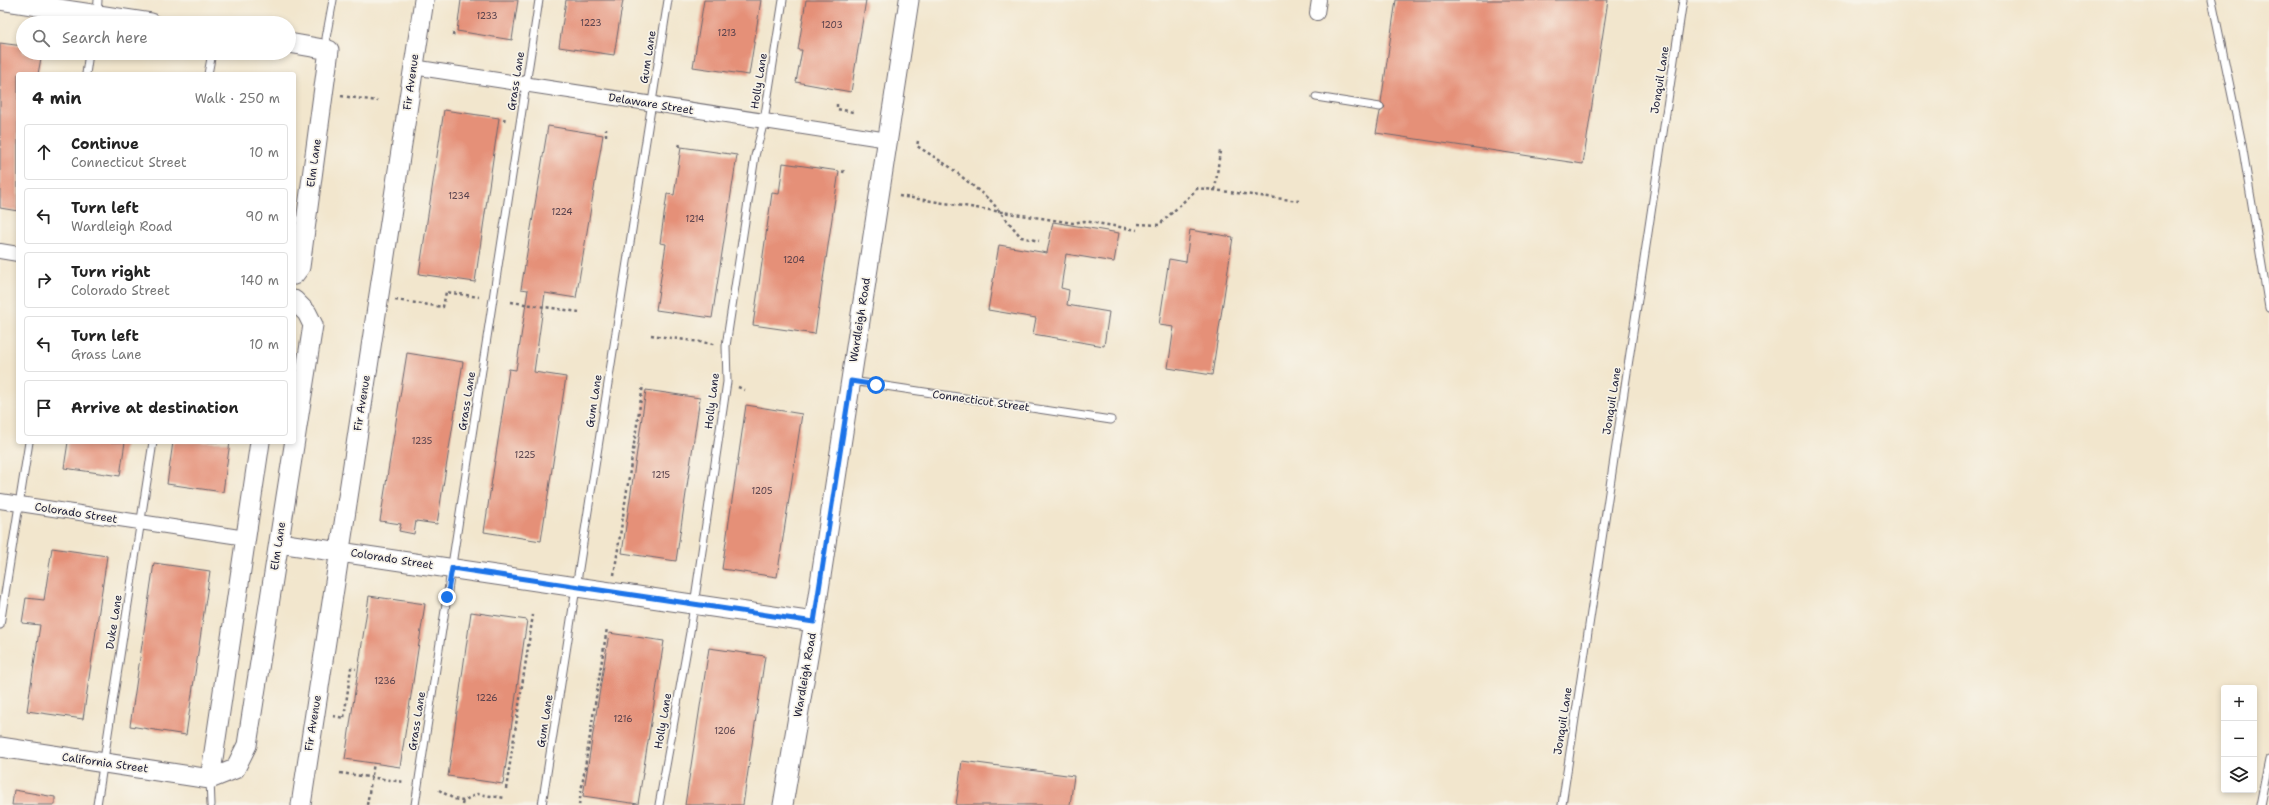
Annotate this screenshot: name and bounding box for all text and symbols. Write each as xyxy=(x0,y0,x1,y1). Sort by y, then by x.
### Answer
house number: 1233 xyxy=(476,10,498,22)
search box xyxy=(16,16,296,60)
house number: 1223 xyxy=(580,17,602,29)
house number: 1203 xyxy=(821,19,843,31)
icon: search xyxy=(30,27,52,49)
house number: 1213 xyxy=(718,27,736,39)
text: Search here xyxy=(62,28,148,48)
street label: Gum Lane xyxy=(636,29,660,85)
street label: Jonquil Lane xyxy=(1647,45,1673,115)
street label: Grass Lane xyxy=(504,50,528,112)
street label: Holly Lane xyxy=(747,52,771,110)
street label: Fir Avenue xyxy=(400,53,422,111)
text: 4 min xyxy=(32,87,82,109)
text: Walk · 250 m xyxy=(195,90,280,107)
street label: Delaware Street xyxy=(607,90,695,118)
text: Continue xyxy=(71,134,139,154)
street label: Elm Lane xyxy=(303,138,325,188)
icon: ahead xyxy=(33,141,55,163)
text: 10 m xyxy=(249,144,279,161)
text: Connecticut Street xyxy=(71,154,187,171)
house number: 1234 xyxy=(448,190,470,202)
text: Turn left xyxy=(71,198,139,218)
icon: left xyxy=(33,205,55,227)
house number: 1224 xyxy=(551,206,573,218)
text: 90 m xyxy=(245,208,279,225)
house number: 1214 xyxy=(686,213,704,225)
text: Wardleigh Road xyxy=(71,218,172,235)
house number: 1204 xyxy=(783,254,805,266)
text: Turn right xyxy=(71,262,151,282)
icon: right xyxy=(33,269,55,291)
text: 140 m xyxy=(240,272,279,289)
street label: Wardleigh Road xyxy=(846,276,874,363)
text: Colorado Street xyxy=(71,282,170,299)
text: Turn left xyxy=(71,326,139,346)
icon: left xyxy=(33,333,55,355)
text: 10 m xyxy=(249,336,279,353)
text: Grass Lane xyxy=(71,346,142,363)
street label: Jonquil Lane xyxy=(1599,366,1625,436)
street label: Grass Lane xyxy=(455,370,479,432)
street label: Holly Lane xyxy=(701,372,723,430)
street label: Gum Lane xyxy=(582,373,606,429)
street label: Fir Avenue xyxy=(350,374,374,432)
route start xyxy=(867,376,885,394)
street label: Connecticut Street xyxy=(931,387,1031,415)
icon: arrive xyxy=(33,397,55,419)
text: Arrive at destination xyxy=(71,398,239,418)
house number: 1235 xyxy=(412,435,432,447)
house number: 1225 xyxy=(515,449,535,461)
house number: 1215 xyxy=(652,469,670,481)
house number: 1205 xyxy=(751,485,773,497)
street label: Colorado Street xyxy=(34,499,119,527)
street label: Elm Lane xyxy=(267,521,289,571)
street label: Colorado Street xyxy=(350,545,435,573)
route end xyxy=(438,588,456,606)
street label: Duke Lane xyxy=(102,594,126,650)
street label: Wardleigh Road xyxy=(790,631,820,718)
house number: 1236 xyxy=(374,675,396,687)
map controls xyxy=(2221,685,2257,793)
button: + xyxy=(2221,685,2257,721)
street label: Jonquil Lane xyxy=(1550,686,1576,756)
street label: Grass Lane xyxy=(405,690,429,752)
house number: 1226 xyxy=(476,692,498,704)
street label: Holly Lane xyxy=(651,692,675,750)
street label: Gum Lane xyxy=(533,693,557,749)
street label: Fir Avenue xyxy=(301,694,325,752)
house number: 1216 xyxy=(614,713,632,725)
button: − xyxy=(2221,721,2257,757)
house number: 1206 xyxy=(714,725,736,737)
street label: California Street xyxy=(61,750,149,777)
button: layers xyxy=(2221,757,2257,793)

